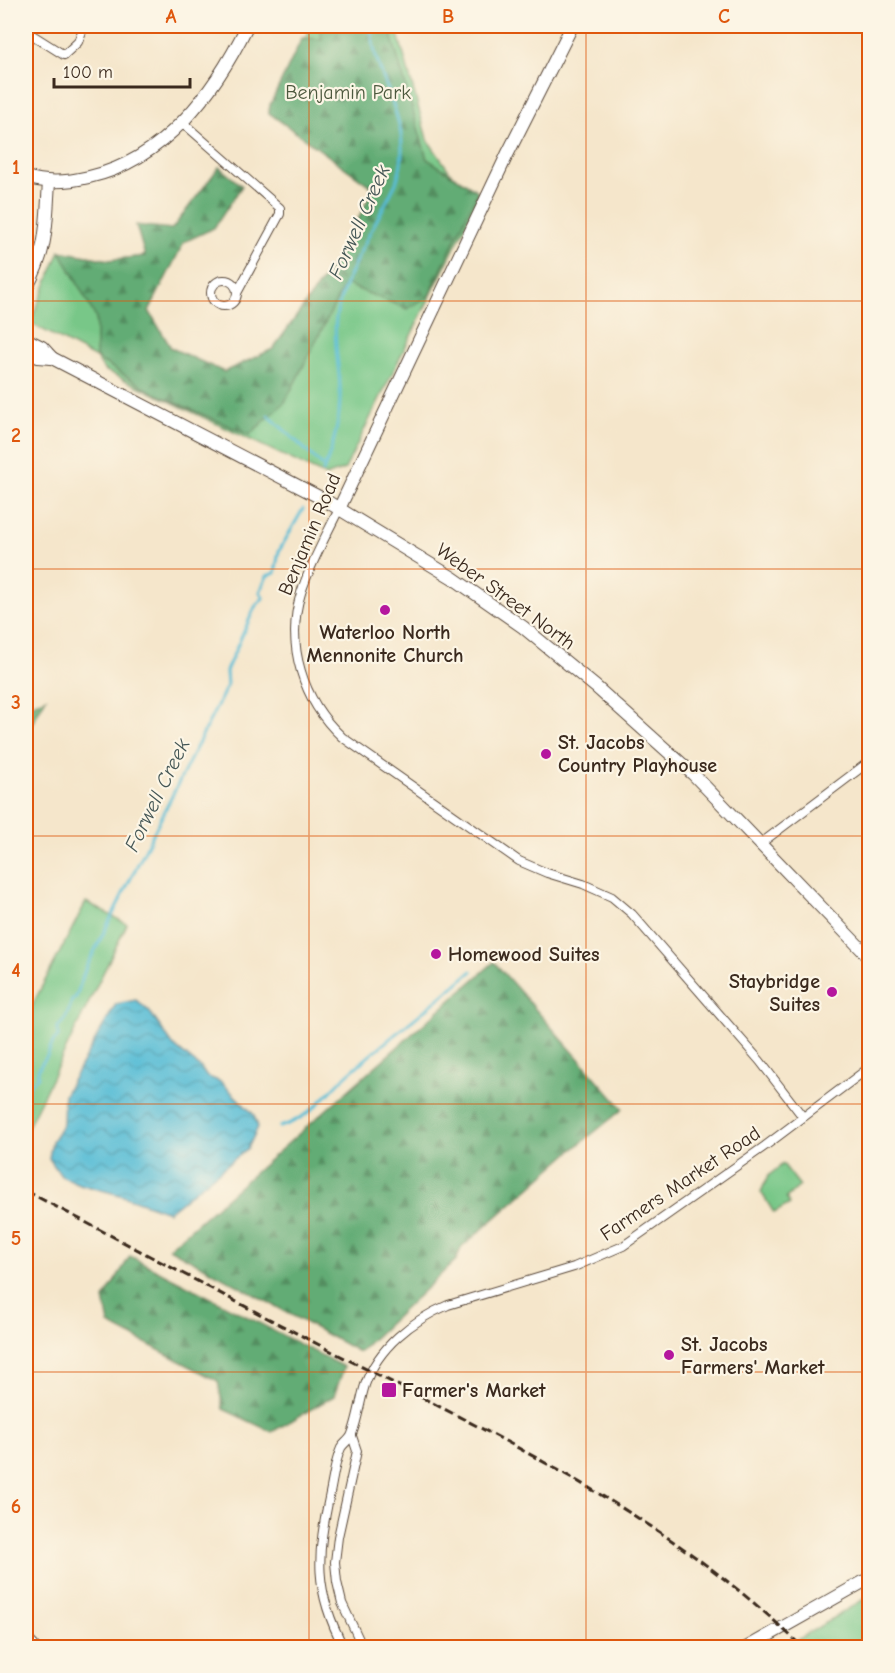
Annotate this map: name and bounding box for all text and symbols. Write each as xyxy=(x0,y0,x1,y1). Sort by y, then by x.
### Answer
text: A xyxy=(165,5,177,28)
text: B xyxy=(442,5,454,28)
text: C xyxy=(718,5,730,28)
scale bar xyxy=(54,51,190,89)
text: 100 m xyxy=(63,62,113,83)
park label: Benjamin Park xyxy=(285,81,411,104)
text: 1 xyxy=(12,156,20,179)
water label: Forwell Creek xyxy=(323,160,395,283)
text: 2 xyxy=(11,424,21,447)
street label: Benjamin Road xyxy=(273,470,346,599)
street label: Weber Street North xyxy=(432,538,580,655)
marker: Waterloo North Mennonite Church xyxy=(378,603,392,617)
place label: Waterloo North Mennonite Church xyxy=(306,621,464,667)
text: 3 xyxy=(11,691,21,714)
place label: St. Jacobs Country Playhouse xyxy=(558,731,717,777)
water label: Forwell Creek xyxy=(119,734,195,855)
marker: St. Jacobs Country Playhouse xyxy=(539,747,553,761)
place label: Homewood Suites xyxy=(448,943,600,966)
marker: Homewood Suites xyxy=(429,947,443,961)
text: 4 xyxy=(11,959,21,982)
place label: Staybridge Suites xyxy=(729,970,820,1016)
marker: Staybridge Suites xyxy=(825,985,839,999)
street label: Farmers Market Road xyxy=(596,1121,765,1246)
text: 5 xyxy=(11,1227,21,1250)
place label: St. Jacobs Farmers' Market xyxy=(681,1333,825,1379)
marker: St. Jacobs Farmers' Market xyxy=(662,1348,676,1362)
place label: Farmer's Market xyxy=(402,1379,546,1402)
marker: Farmer's Market xyxy=(380,1381,398,1399)
text: 6 xyxy=(11,1495,21,1518)

